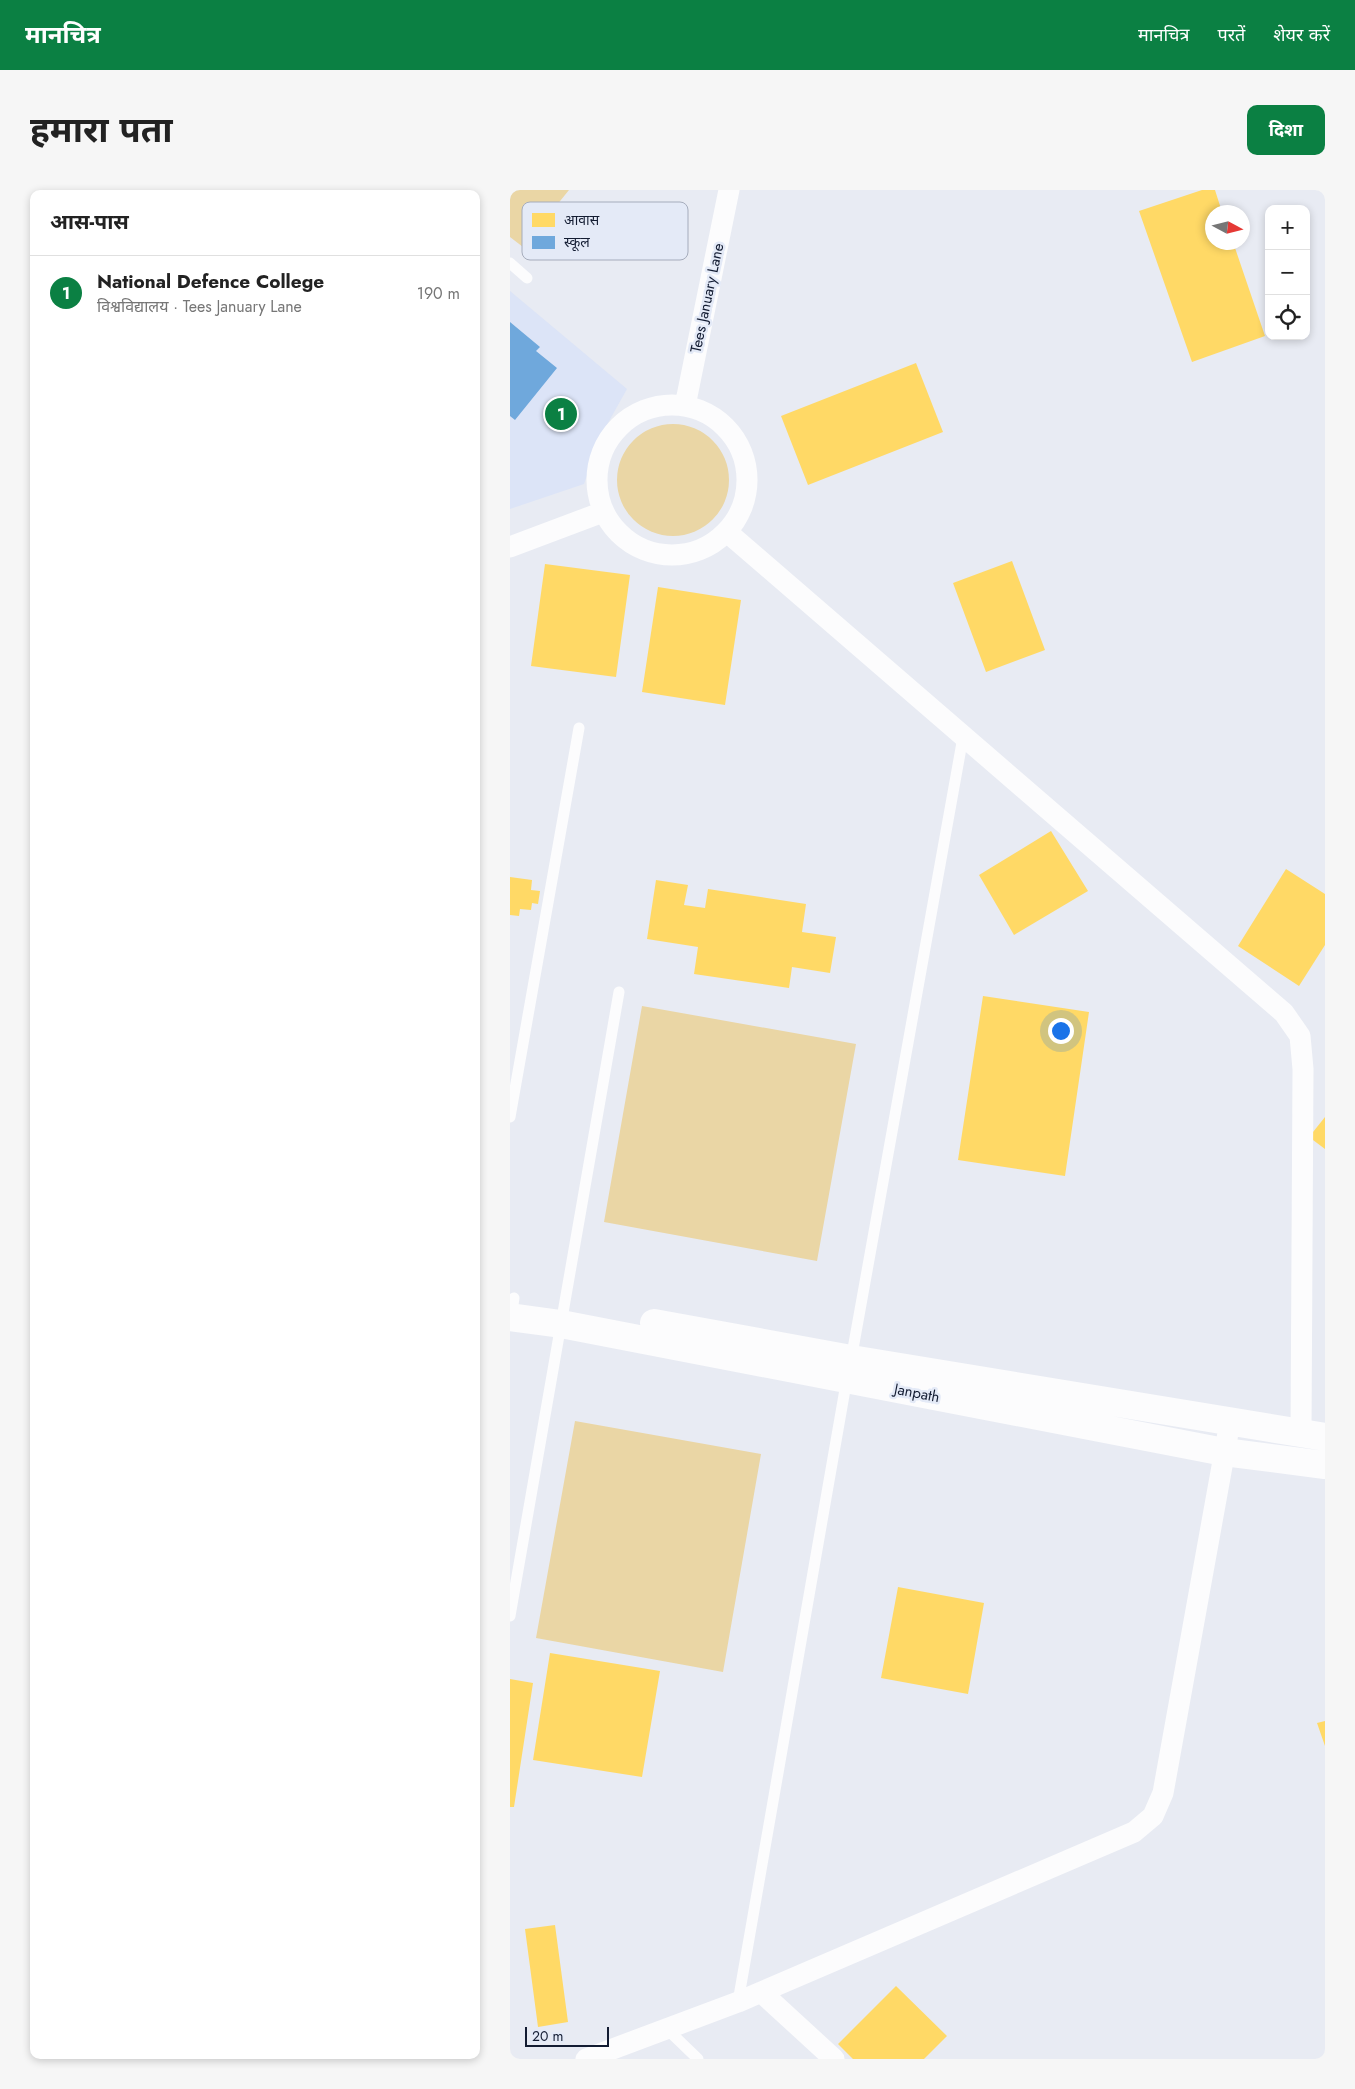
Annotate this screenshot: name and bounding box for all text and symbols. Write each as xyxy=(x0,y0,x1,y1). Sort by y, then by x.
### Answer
text: मानचित्र xyxy=(25,17,101,52)
text: मानचित्र xyxy=(1138,22,1190,48)
text: परतें xyxy=(1218,22,1245,48)
text: शेयर करें xyxy=(1273,22,1330,48)
text: हमारा पता xyxy=(30,105,173,155)
button: दिशा xyxy=(1247,105,1325,155)
legend xyxy=(522,202,688,260)
north arrow xyxy=(1205,205,1250,250)
map controls xyxy=(1265,205,1310,340)
button: + xyxy=(1265,205,1310,250)
text: आस-पास xyxy=(50,207,129,237)
text: आवास xyxy=(564,210,600,230)
text: स्कूल xyxy=(564,232,590,252)
street label: Tees January Lane xyxy=(685,241,729,355)
button: − xyxy=(1265,250,1310,295)
text: National Defence College xyxy=(97,268,324,295)
text: 1 xyxy=(62,282,70,305)
text: 190 m xyxy=(417,282,460,305)
text: विश्वविद्यालय · Tees January Lane xyxy=(97,295,302,318)
button: locate xyxy=(1265,295,1310,340)
pin: 1 xyxy=(545,395,577,433)
your location xyxy=(1048,1018,1074,1044)
street label: Janpath xyxy=(890,1377,942,1408)
scale bar xyxy=(525,2024,609,2047)
text: 20 m xyxy=(532,2026,564,2046)

